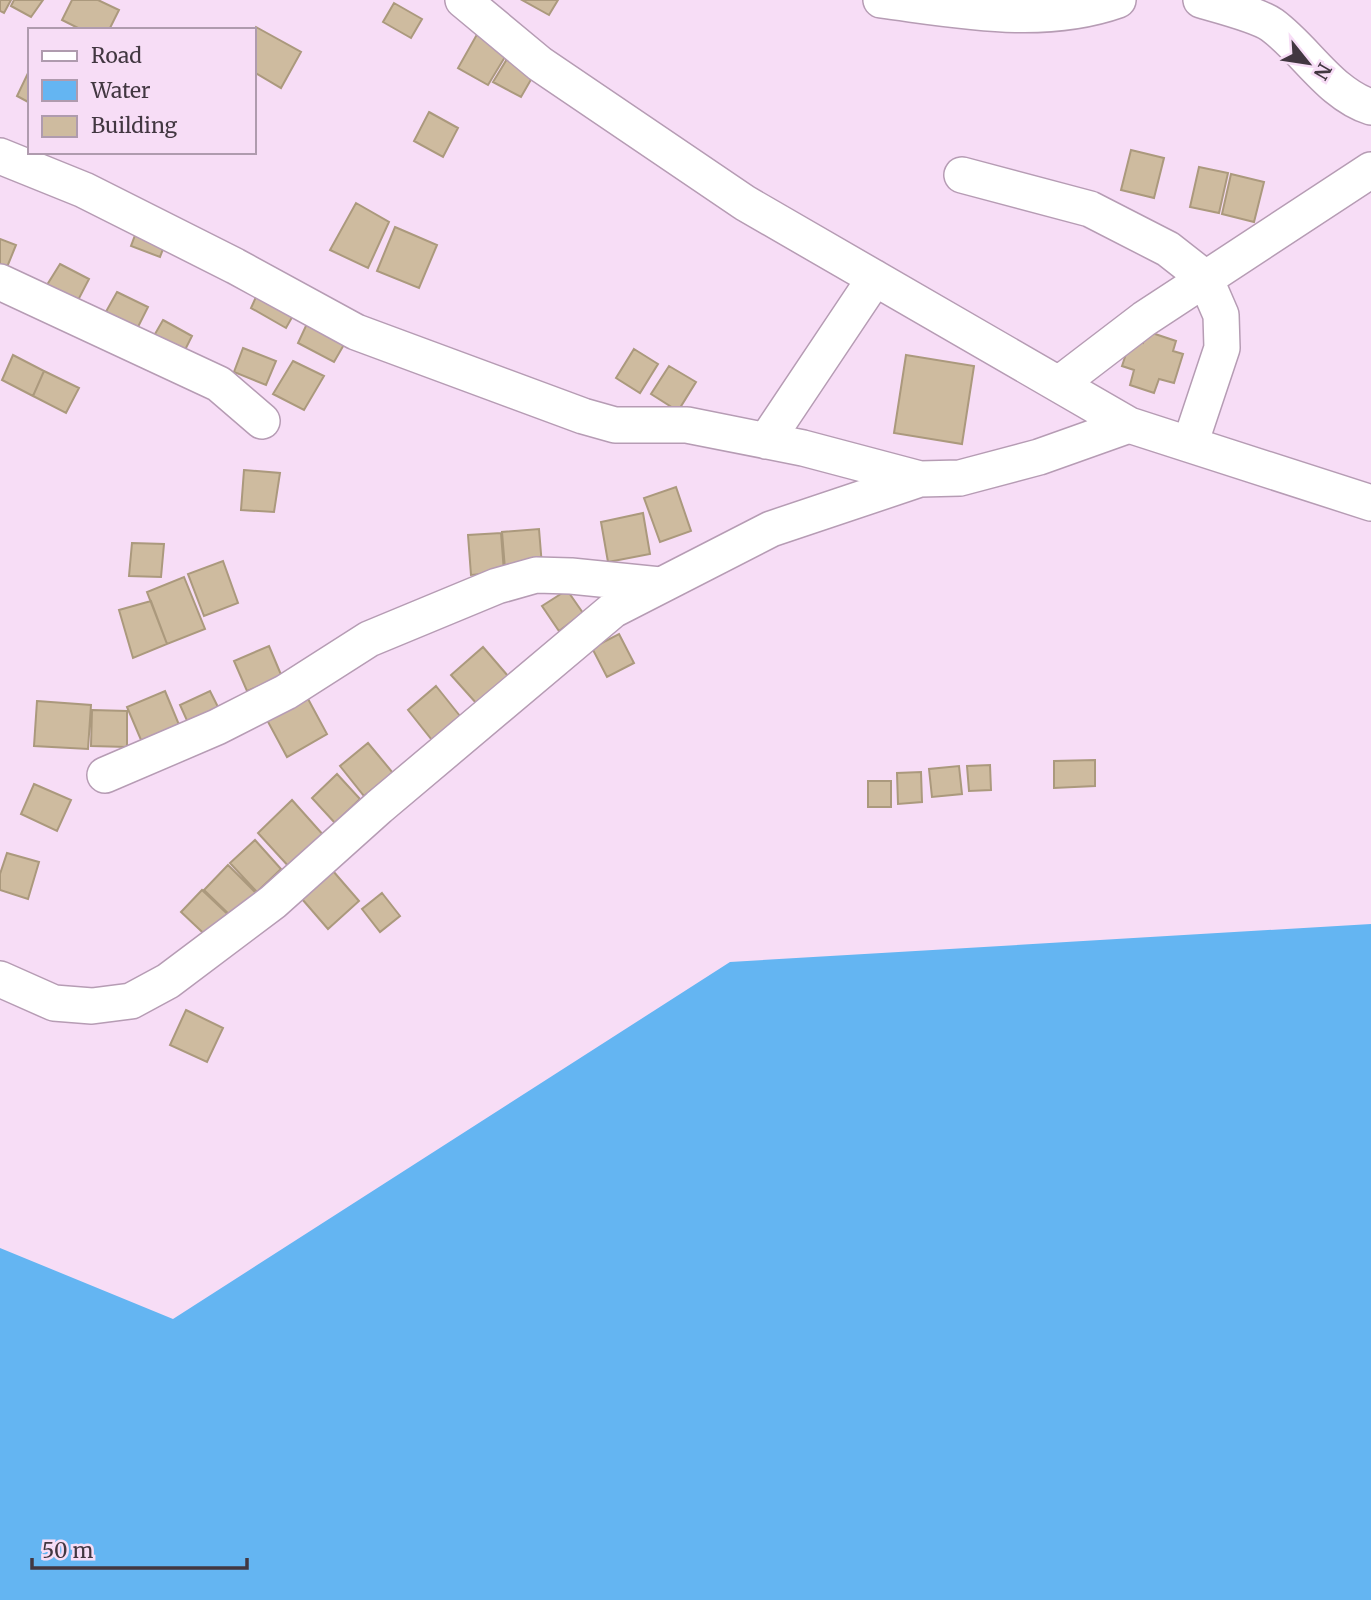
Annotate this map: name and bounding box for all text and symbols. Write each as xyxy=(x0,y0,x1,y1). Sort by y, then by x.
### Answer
legend xyxy=(28,28,256,154)
north arrow xyxy=(1273,28,1343,98)
text: Road xyxy=(91,42,142,69)
text: N xyxy=(1309,59,1337,84)
text: Water xyxy=(90,77,150,104)
text: Building xyxy=(91,112,178,139)
scale bar xyxy=(32,1526,247,1570)
text: 50 m xyxy=(42,1537,93,1564)

